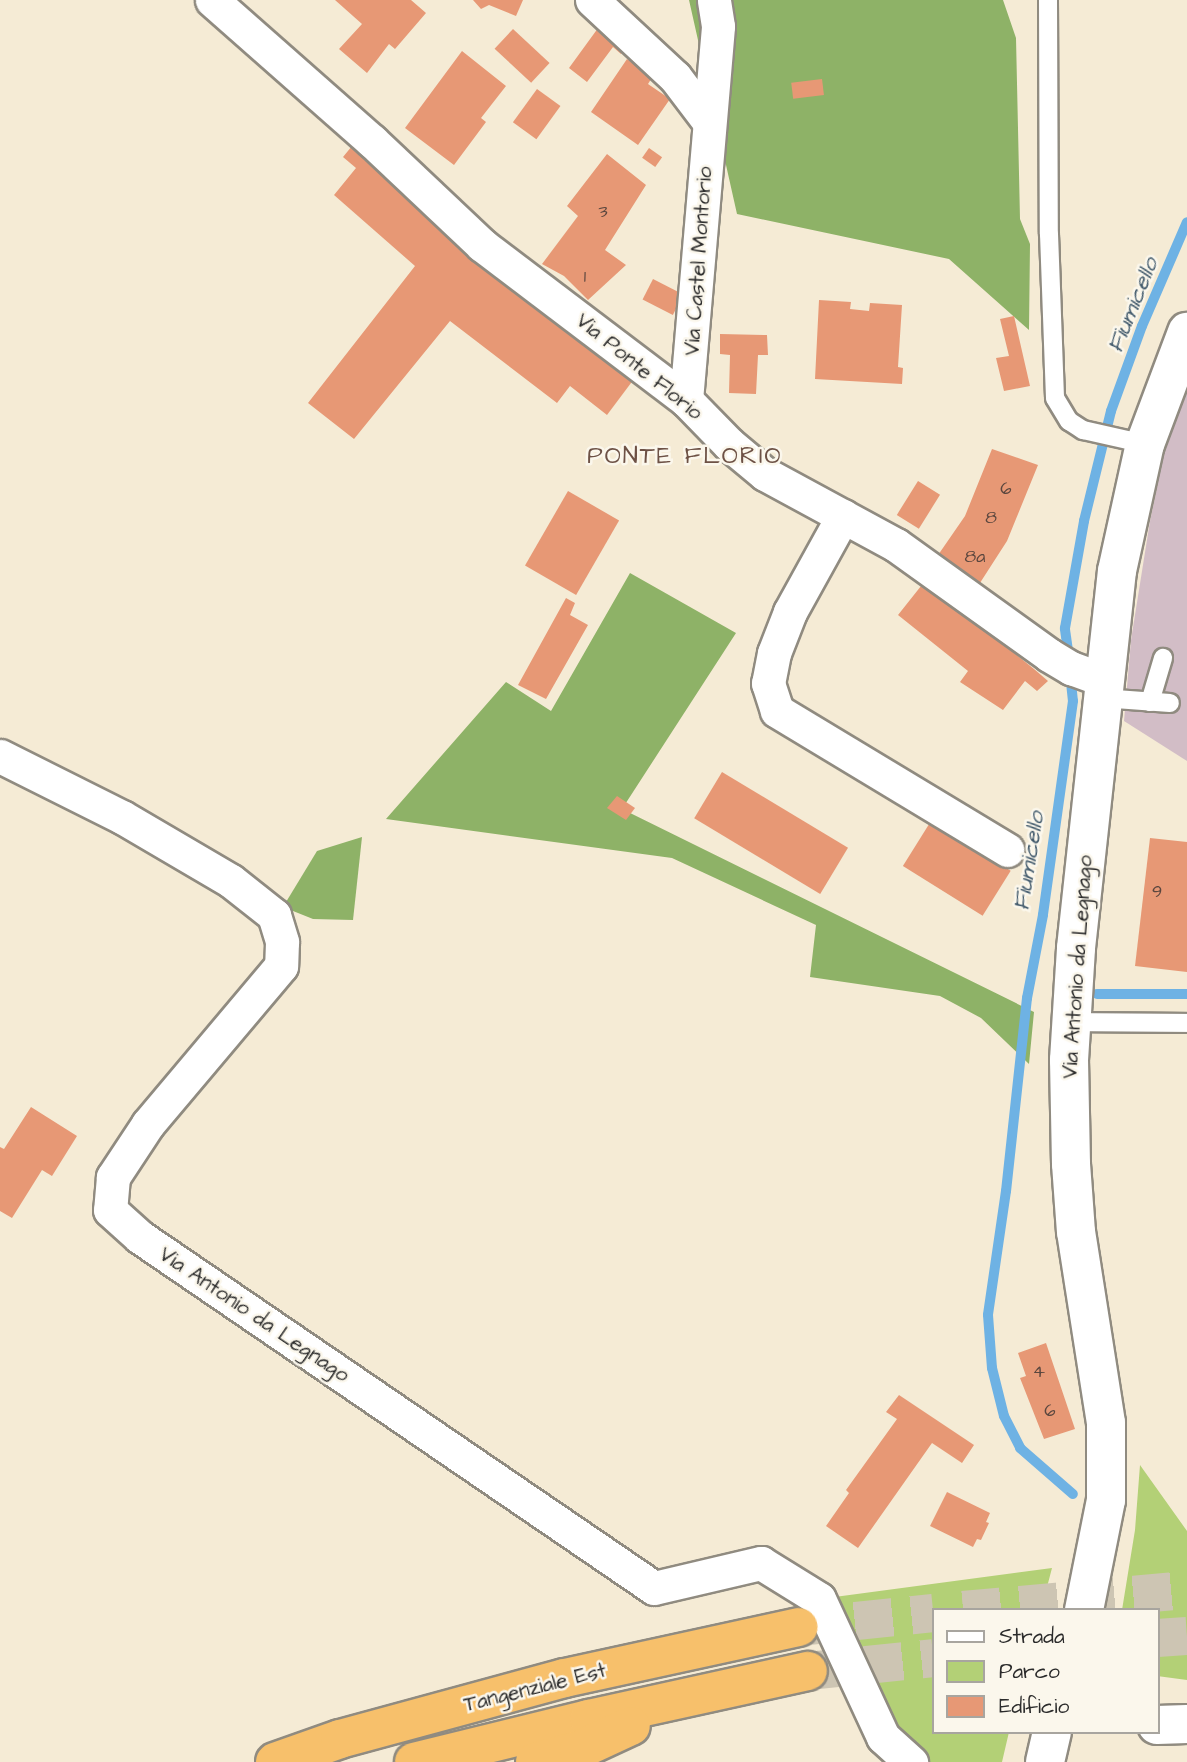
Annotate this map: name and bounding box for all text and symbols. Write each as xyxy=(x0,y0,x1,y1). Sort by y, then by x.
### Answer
street label: Via Castel Montorio xyxy=(680,166,718,356)
house number: 3 xyxy=(598,201,608,223)
water label: Fiumicello xyxy=(1102,254,1164,356)
house number: 1 xyxy=(584,266,586,288)
street label: Via Ponte Florio xyxy=(571,308,707,426)
district label: PONTE FLORIO xyxy=(589,443,781,471)
house number: 6 xyxy=(1000,478,1012,500)
house number: 8 xyxy=(985,507,997,529)
house number: 8a xyxy=(965,546,985,568)
water label: Fiumicello xyxy=(1008,810,1050,912)
street label: Via Antonio da Legnago xyxy=(1058,854,1098,1080)
house number: 9 xyxy=(1152,881,1162,903)
street label: Via Antonio da Legnago xyxy=(154,1242,354,1388)
house number: 4 xyxy=(1033,1361,1045,1383)
house number: 6 xyxy=(1044,1400,1056,1422)
legend xyxy=(932,1608,1159,1734)
text: Strada xyxy=(999,1622,1065,1651)
text: Parco xyxy=(999,1657,1060,1686)
street label: Tangenziale Est xyxy=(461,1658,609,1718)
text: Edificio xyxy=(999,1692,1069,1721)

